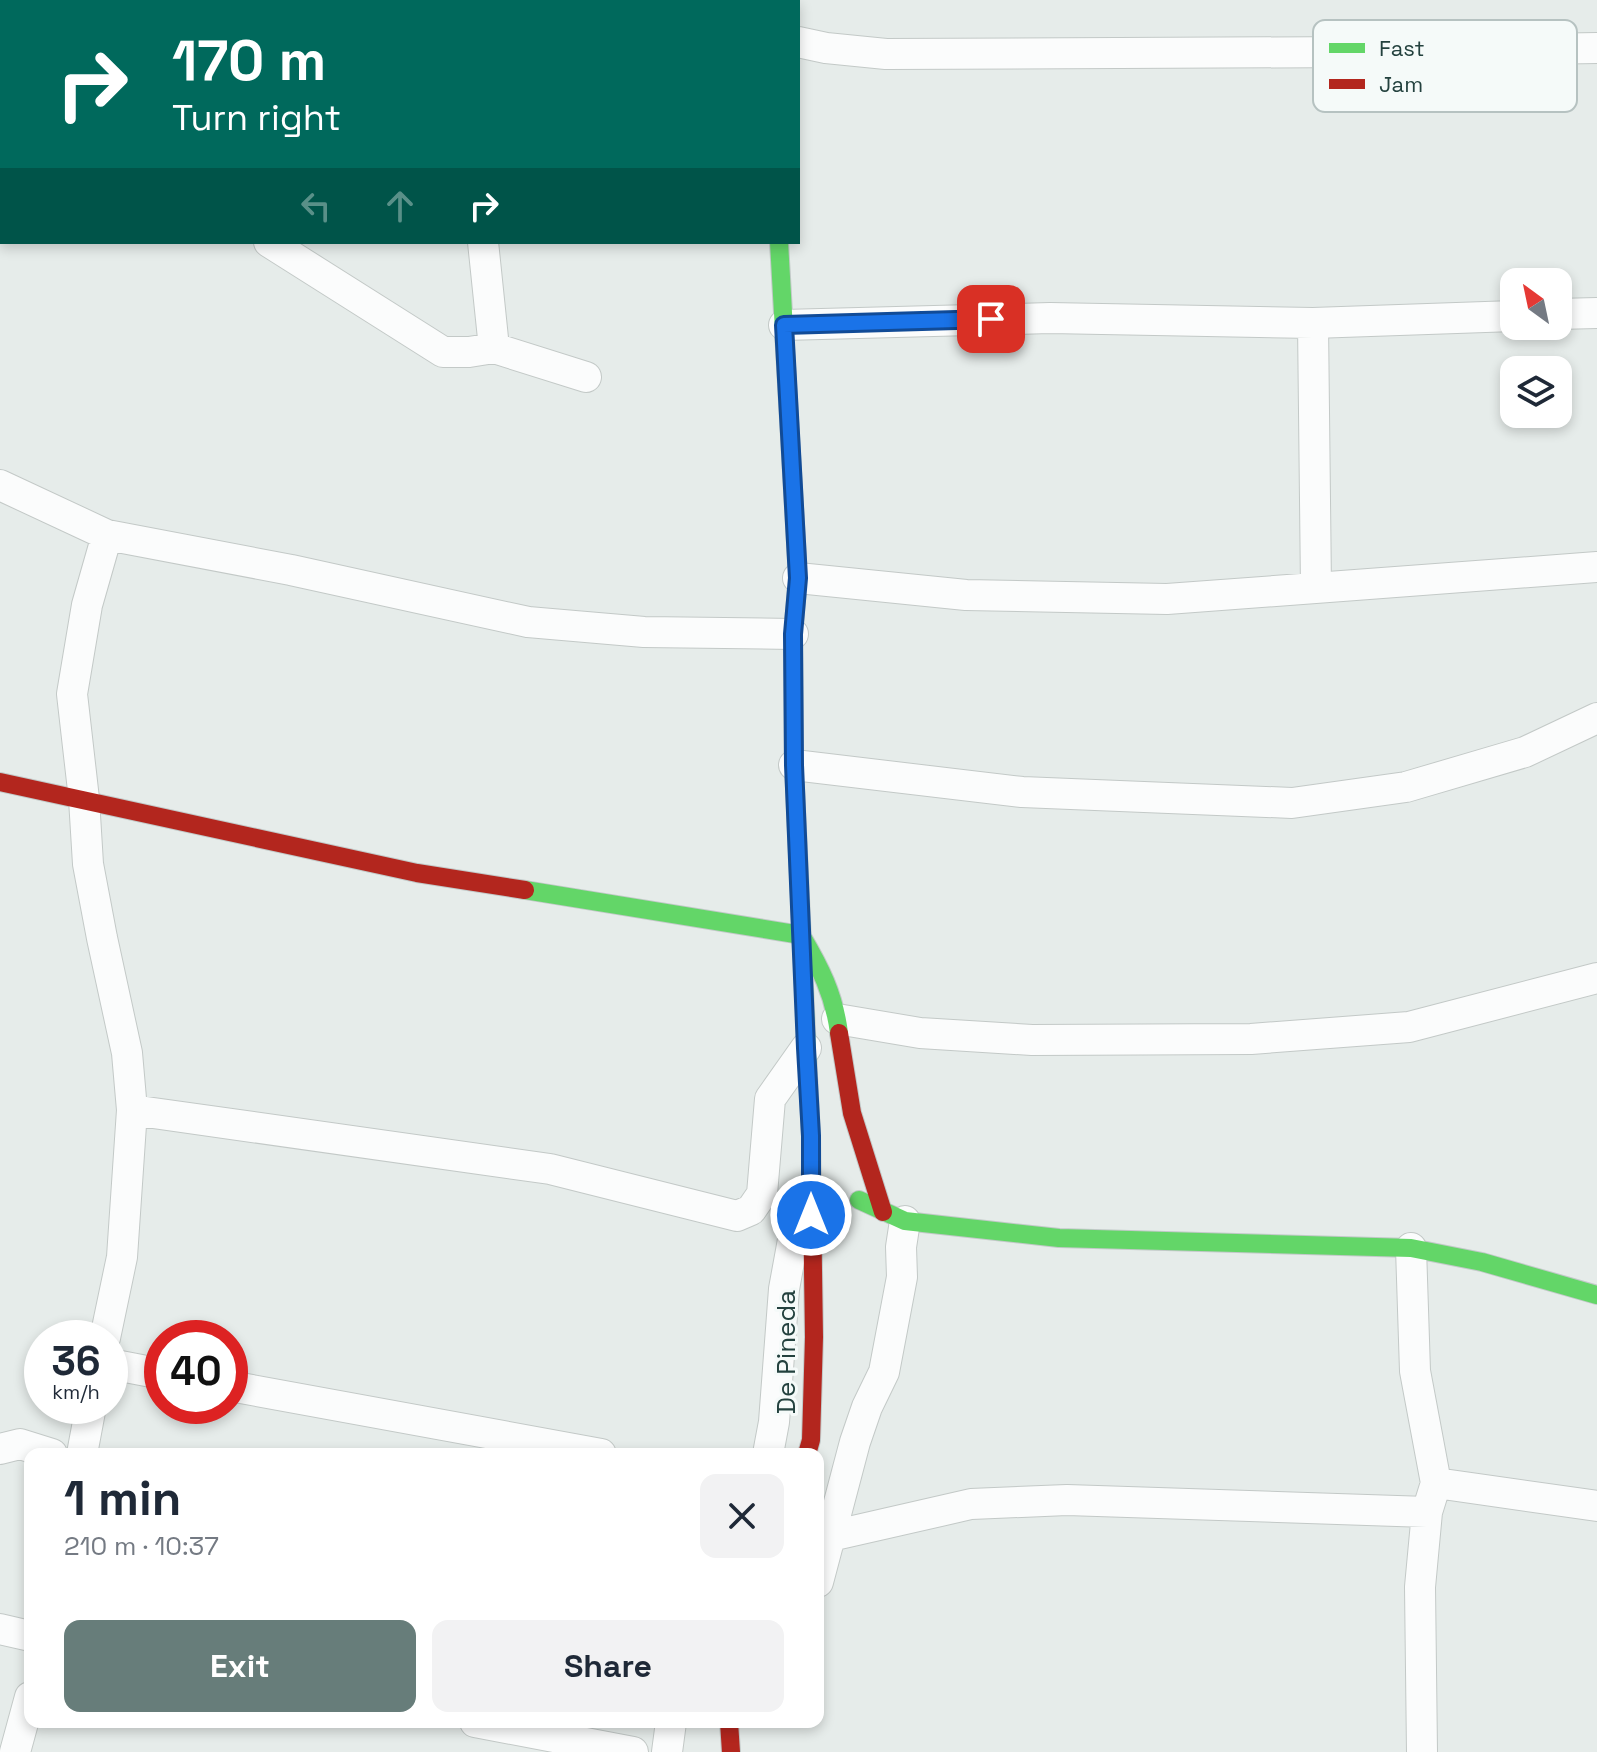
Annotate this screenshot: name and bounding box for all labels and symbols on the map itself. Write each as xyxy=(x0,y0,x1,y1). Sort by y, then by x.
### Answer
legend xyxy=(1313,20,1577,112)
text: Fast xyxy=(1379,34,1425,62)
text: Jam xyxy=(1379,70,1423,98)
north arrow xyxy=(1500,268,1572,340)
pin xyxy=(957,285,1025,353)
position arrow xyxy=(769,1173,853,1257)
street label: De Pineda xyxy=(769,1290,803,1414)
speed limit sign: 40 xyxy=(144,1320,248,1424)

